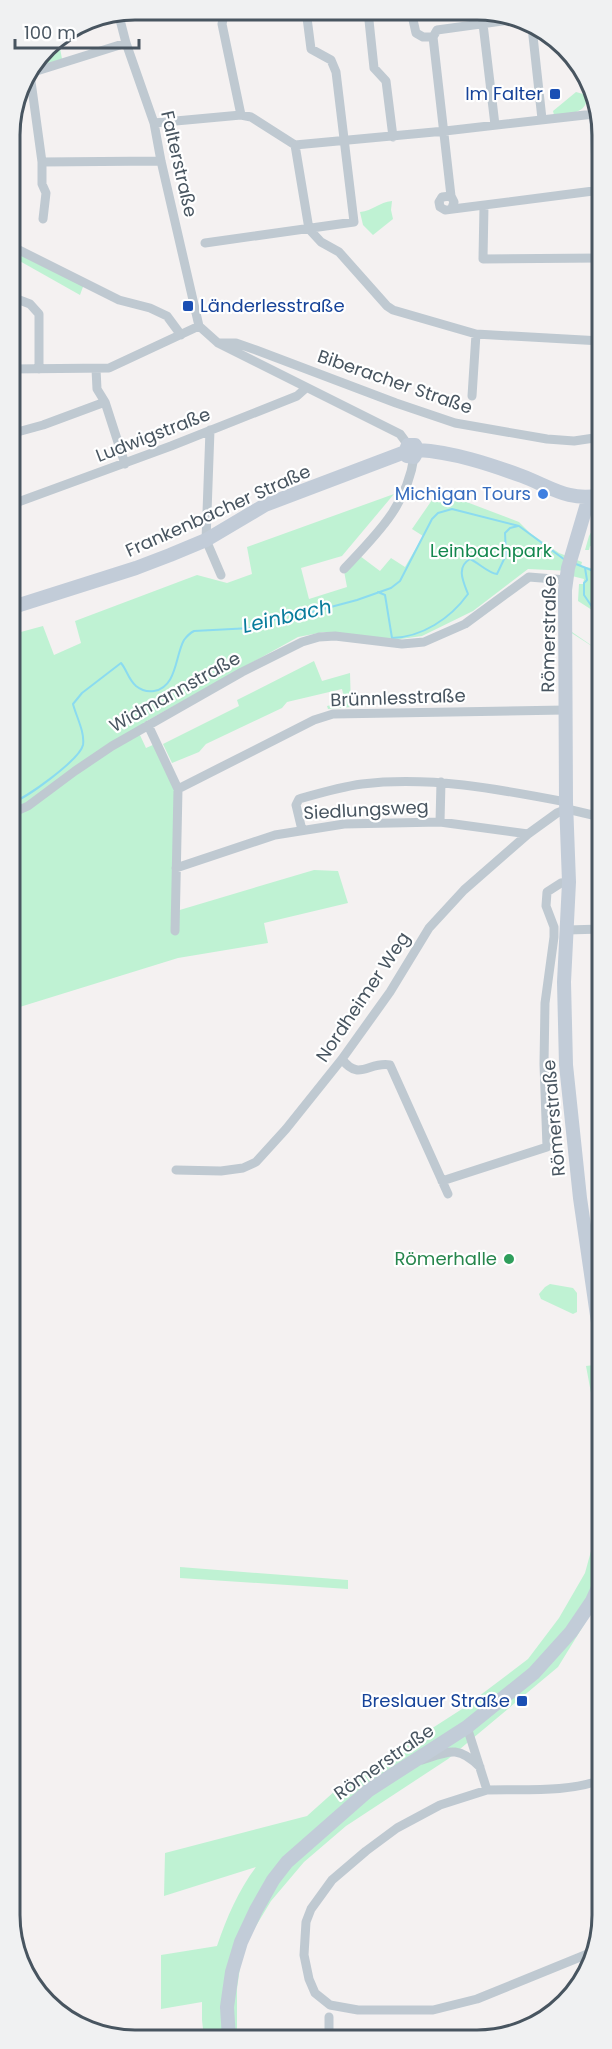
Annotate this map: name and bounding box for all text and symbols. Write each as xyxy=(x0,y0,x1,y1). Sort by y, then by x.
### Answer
scale bar xyxy=(15,12,140,50)
text: 100 m xyxy=(24,20,76,45)
place label: Im Falter xyxy=(465,81,543,106)
marker: Im Falter xyxy=(548,87,562,101)
street label: Falterstraße xyxy=(155,108,204,219)
place label: Länderlesstraße xyxy=(200,293,345,318)
marker: Länderlesstraße xyxy=(181,299,195,313)
street label: Biberacher Straße xyxy=(314,343,476,420)
street label: Ludwigstraße xyxy=(92,401,214,468)
street label: Frankenbacher Straße xyxy=(121,458,314,563)
place label: Michigan Tours xyxy=(395,481,531,506)
marker: Michigan Tours xyxy=(536,487,550,501)
park label: Leinbachpark xyxy=(430,538,553,563)
street label: Römerstraße xyxy=(535,575,562,693)
water label: Leinbach xyxy=(240,592,334,640)
street label: Widmannstraße xyxy=(105,645,245,738)
street label: Brünnlesstraße xyxy=(330,683,466,712)
street label: Siedlungsweg xyxy=(303,794,429,825)
street label: Nordheimer Weg xyxy=(310,927,416,1067)
street label: Römerstraße xyxy=(536,1059,571,1177)
place label: Römerhalle xyxy=(394,1246,497,1271)
marker: Römerhalle xyxy=(502,1252,516,1266)
place label: Breslauer Straße xyxy=(361,1688,510,1713)
marker: Breslauer Straße xyxy=(515,1694,529,1708)
street label: Römerstraße xyxy=(329,1718,439,1805)

